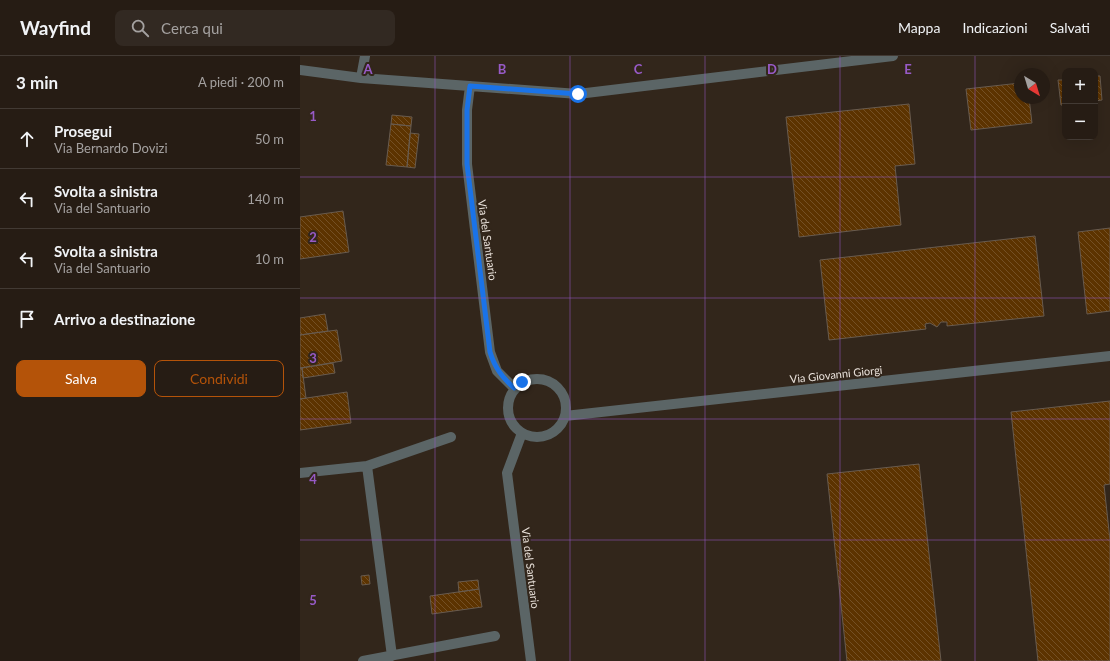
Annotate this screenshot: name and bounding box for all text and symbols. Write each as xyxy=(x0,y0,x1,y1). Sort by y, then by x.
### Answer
search box xyxy=(115,10,395,46)
text: Wayfind xyxy=(20,16,91,39)
icon: search xyxy=(129,17,151,39)
text: Cerca qui xyxy=(161,19,223,37)
text: Mappa xyxy=(898,19,940,36)
text: Indicazioni xyxy=(962,19,1028,36)
text: Salvati xyxy=(1050,19,1090,36)
text: A xyxy=(362,61,373,77)
text: B xyxy=(498,61,507,77)
text: C xyxy=(634,61,643,77)
text: D xyxy=(767,61,777,77)
text: E xyxy=(904,61,912,77)
north arrow xyxy=(1014,68,1050,104)
map controls xyxy=(1062,68,1098,140)
button: + xyxy=(1062,68,1098,104)
text: 3 min xyxy=(16,72,58,93)
text: A piedi · 200 m xyxy=(198,74,284,90)
route start xyxy=(569,85,587,103)
button: − xyxy=(1062,104,1098,140)
text: 1 xyxy=(309,108,317,124)
text: Prosegui xyxy=(54,122,112,140)
icon: ahead xyxy=(16,128,38,150)
text: 50 m xyxy=(255,131,284,147)
text: Via Bernardo Dovizi xyxy=(54,140,168,156)
text: Svolta a sinistra xyxy=(54,182,158,200)
icon: left xyxy=(16,188,38,210)
text: 140 m xyxy=(247,191,284,207)
street label: Via del Santuario xyxy=(476,199,500,281)
text: Via del Santuario xyxy=(54,200,150,216)
text: 2 xyxy=(309,229,317,245)
text: Svolta a sinistra xyxy=(54,242,158,260)
icon: left xyxy=(16,248,38,270)
text: 10 m xyxy=(255,251,284,267)
text: Via del Santuario xyxy=(54,260,150,276)
icon: arrive xyxy=(16,308,38,330)
text: Arrivo a destinazione xyxy=(54,310,195,328)
text: 3 xyxy=(309,350,317,366)
button: Salva xyxy=(16,360,146,397)
button: Condividi xyxy=(154,360,284,397)
street label: Via Giovanni Giorgi xyxy=(789,363,883,385)
route end xyxy=(513,373,531,391)
text: 4 xyxy=(309,471,317,487)
street label: Via del Santuario xyxy=(520,527,542,609)
text: 5 xyxy=(309,592,317,608)

